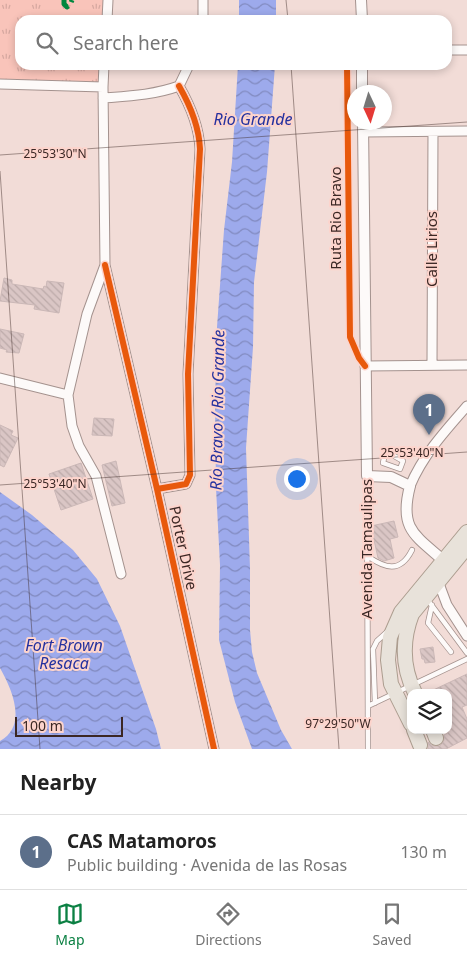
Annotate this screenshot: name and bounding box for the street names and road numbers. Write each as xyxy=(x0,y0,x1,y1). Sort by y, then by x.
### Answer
street label: Ruta Rio Bravo xyxy=(325,166,345,270)
street label: Calle Lirios xyxy=(421,211,441,287)
street label: Avenida Tamaulipas xyxy=(356,479,376,619)
street label: Porter Drive xyxy=(165,504,203,592)

